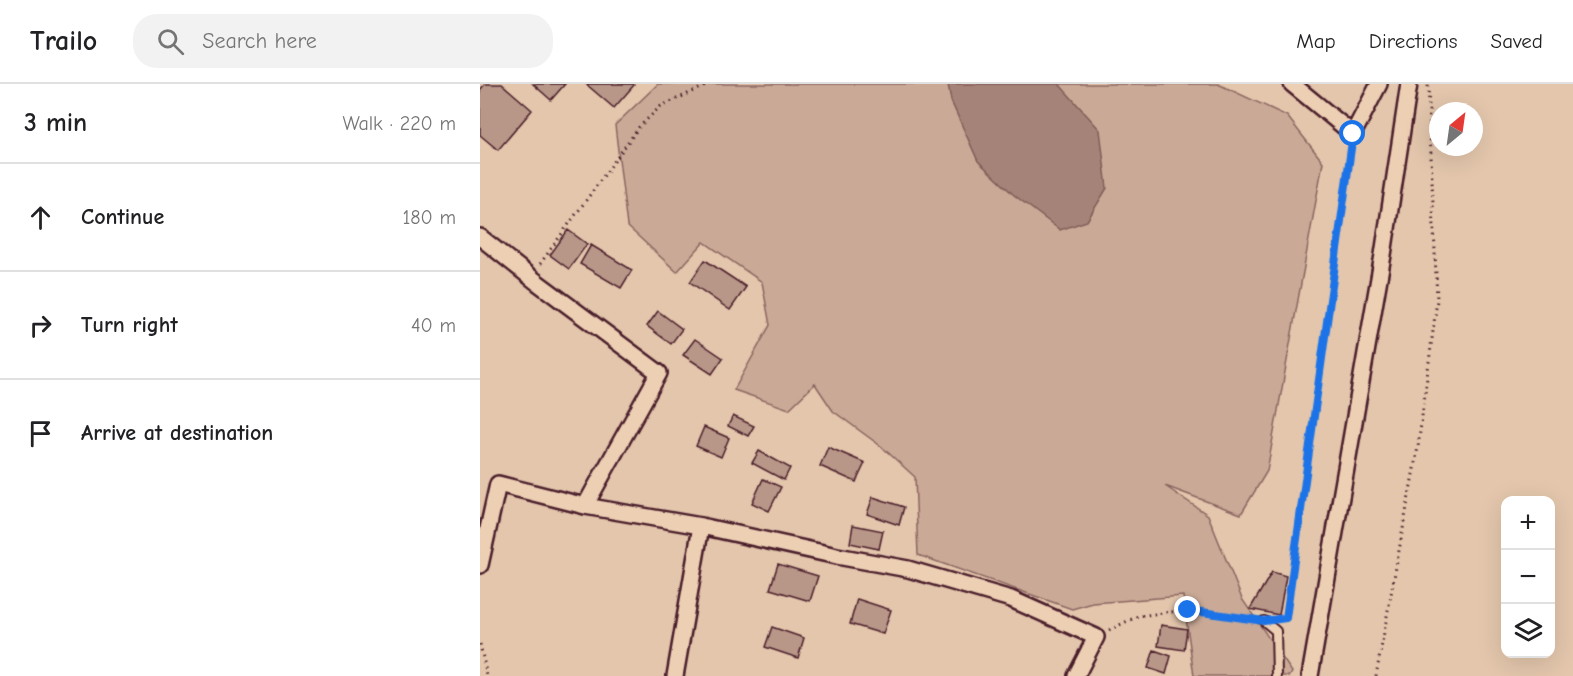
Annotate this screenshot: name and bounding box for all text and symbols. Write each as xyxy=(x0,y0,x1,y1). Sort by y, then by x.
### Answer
search box xyxy=(133,14,553,68)
text: Trailo xyxy=(30,25,97,57)
icon: search xyxy=(154,25,187,58)
text: Search here xyxy=(202,28,317,54)
text: Map xyxy=(1296,29,1336,53)
text: Directions xyxy=(1369,29,1458,53)
text: Saved xyxy=(1491,29,1543,53)
north arrow xyxy=(1429,102,1483,156)
text: 3 min xyxy=(24,108,87,138)
text: Walk · 220 m xyxy=(342,112,456,135)
route start xyxy=(1339,120,1365,146)
icon: ahead xyxy=(24,201,57,234)
text: Continue xyxy=(81,204,164,230)
text: 180 m xyxy=(402,206,456,229)
icon: right xyxy=(24,309,57,342)
text: Turn right xyxy=(81,312,178,338)
text: 40 m xyxy=(411,314,456,337)
icon: arrive xyxy=(24,417,57,450)
text: Arrive at destination xyxy=(81,420,273,446)
map controls xyxy=(1501,496,1555,658)
button: + xyxy=(1501,496,1555,550)
button: − xyxy=(1501,550,1555,604)
route end xyxy=(1174,596,1200,622)
button: layers xyxy=(1501,604,1555,658)

